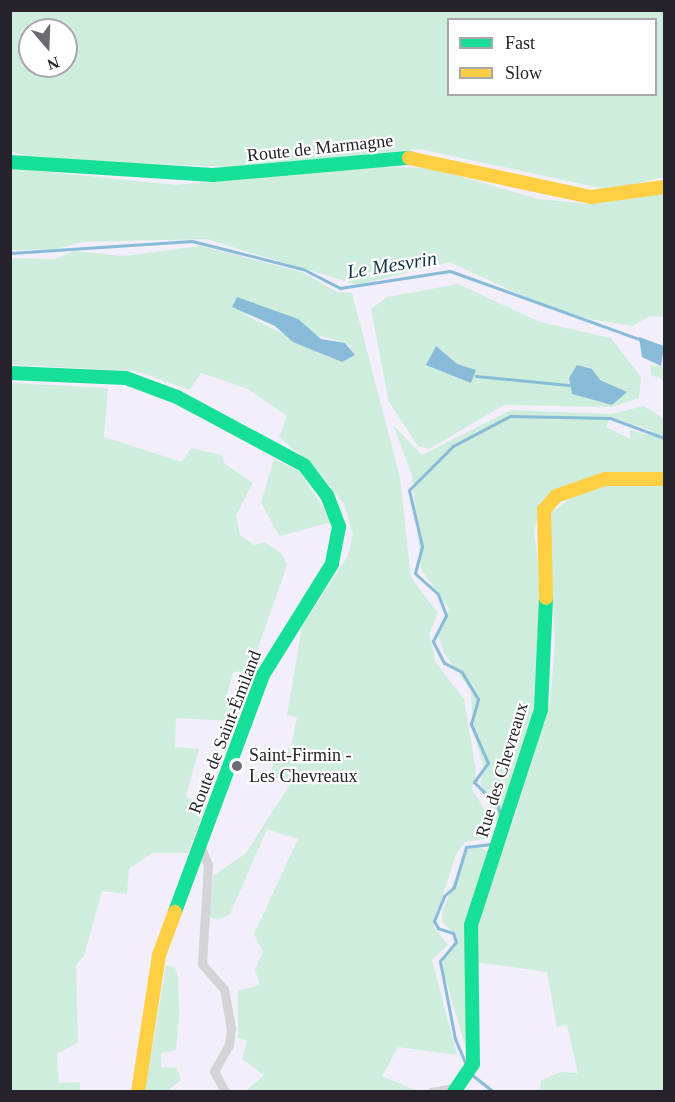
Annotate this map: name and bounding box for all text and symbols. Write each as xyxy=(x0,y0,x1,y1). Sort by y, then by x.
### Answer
north arrow xyxy=(18,18,78,78)
legend xyxy=(447,18,657,96)
text: Fast xyxy=(505,33,535,53)
text: N xyxy=(45,54,62,74)
text: Slow xyxy=(505,63,542,83)
street label: Route de Marmagne xyxy=(246,130,394,166)
water label: Le Mesvrin xyxy=(345,246,439,284)
street label: Route de Saint-Émiland xyxy=(184,647,266,817)
street label: Rue des Chevreaux xyxy=(471,700,533,840)
place label: Saint-Firmin - Les Chevreaux xyxy=(249,745,357,788)
marker: Saint-Firmin - Les Chevreaux xyxy=(230,759,244,773)

